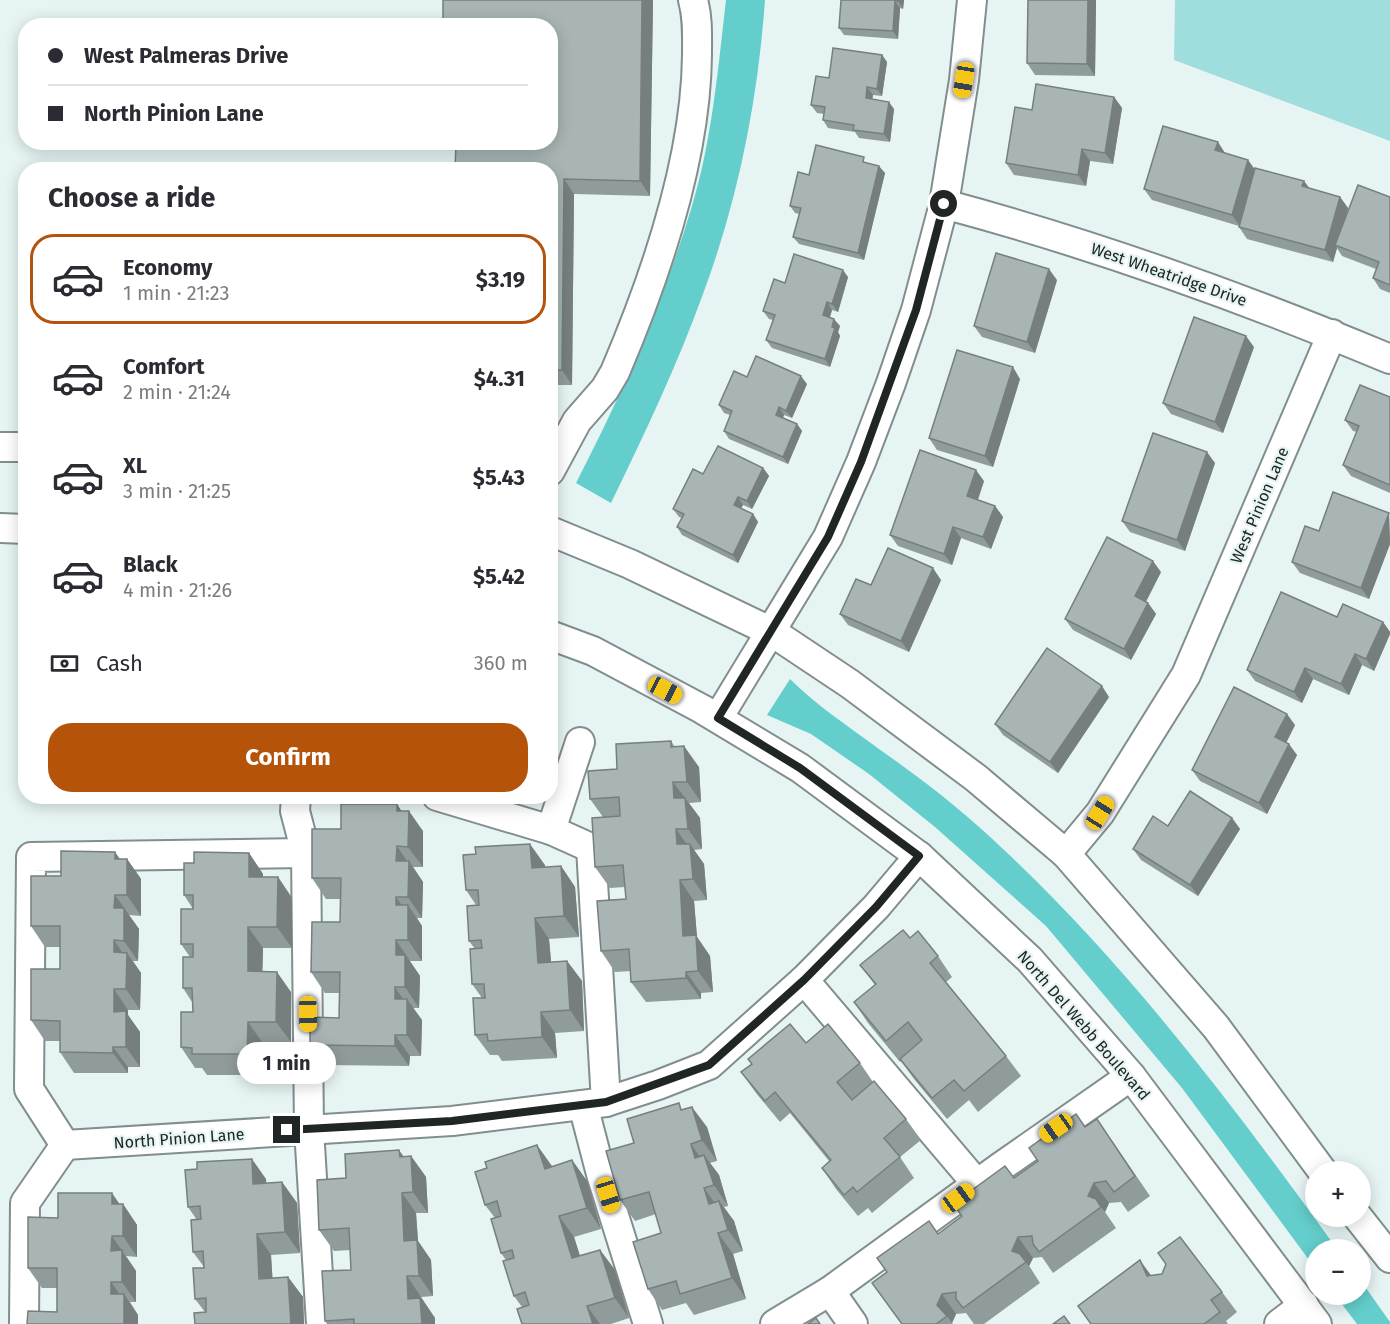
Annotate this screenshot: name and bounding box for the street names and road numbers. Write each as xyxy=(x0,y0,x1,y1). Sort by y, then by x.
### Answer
street label: West Wheatridge Drive xyxy=(1088,239,1249,310)
street label: West Pinion Lane xyxy=(1226,444,1293,566)
street label: North Del Webb Boulevard xyxy=(1013,947,1154,1104)
street label: North Pinion Lane xyxy=(113,1124,245,1153)

